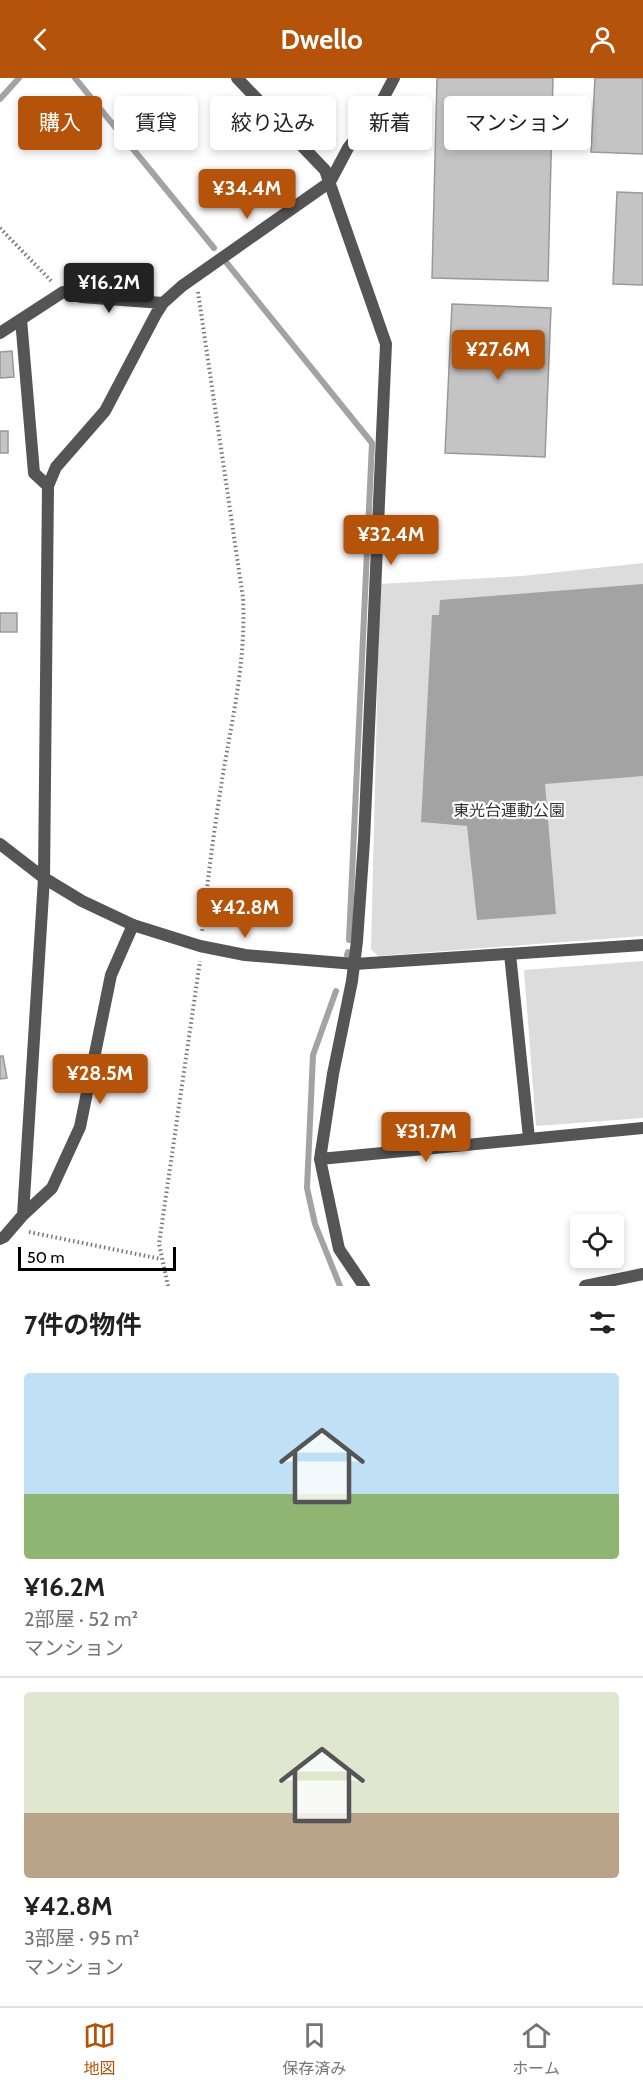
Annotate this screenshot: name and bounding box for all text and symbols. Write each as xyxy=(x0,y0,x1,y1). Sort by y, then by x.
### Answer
icon: back xyxy=(24,23,57,56)
text: Dwello xyxy=(280,23,363,56)
icon: person xyxy=(586,23,619,56)
chip: 購入 xyxy=(18,96,102,150)
chip: 賃貸 xyxy=(114,96,198,150)
chip: 絞り込み xyxy=(210,96,336,150)
chip: 新着 xyxy=(348,96,432,150)
chip: マンション xyxy=(444,96,591,150)
pin: ¥34.4M xyxy=(198,169,296,220)
text: ¥34.4M xyxy=(213,176,281,200)
pin: ¥16.2M xyxy=(60,263,158,314)
text: ¥16.2M xyxy=(78,270,140,294)
pin: ¥27.6M xyxy=(449,330,547,381)
text: ¥27.6M xyxy=(466,337,530,361)
pin: ¥32.4M xyxy=(342,515,440,566)
text: ¥32.4M xyxy=(358,522,424,546)
park label: 東光台運動公園 xyxy=(453,801,565,820)
pin: ¥42.8M xyxy=(196,888,294,939)
text: ¥42.8M xyxy=(211,895,279,919)
pin: ¥28.5M xyxy=(51,1054,149,1105)
text: ¥28.5M xyxy=(67,1061,133,1085)
pin: ¥31.7M xyxy=(377,1112,475,1163)
text: ¥31.7M xyxy=(395,1119,457,1143)
map controls xyxy=(570,1214,624,1268)
button: locate xyxy=(570,1214,624,1268)
scale bar xyxy=(18,1244,176,1272)
text: 50 m xyxy=(27,1248,64,1267)
icon: filters xyxy=(586,1306,619,1339)
text: 7件の物件 xyxy=(24,1309,141,1341)
icon: home xyxy=(268,1412,376,1520)
text: ¥16.2M xyxy=(24,1571,105,1603)
text: 2部屋 · 52 m² xyxy=(24,1607,138,1631)
text: マンション xyxy=(24,1636,124,1660)
icon: home xyxy=(268,1731,376,1839)
text: ¥42.8M xyxy=(24,1890,113,1922)
text: 3部屋 · 95 m² xyxy=(24,1926,139,1950)
text: マンション xyxy=(24,1955,124,1979)
tab: 地図 xyxy=(83,2019,116,2079)
tab: 保存済み xyxy=(282,2019,346,2079)
tab: ホーム xyxy=(512,2019,560,2079)

